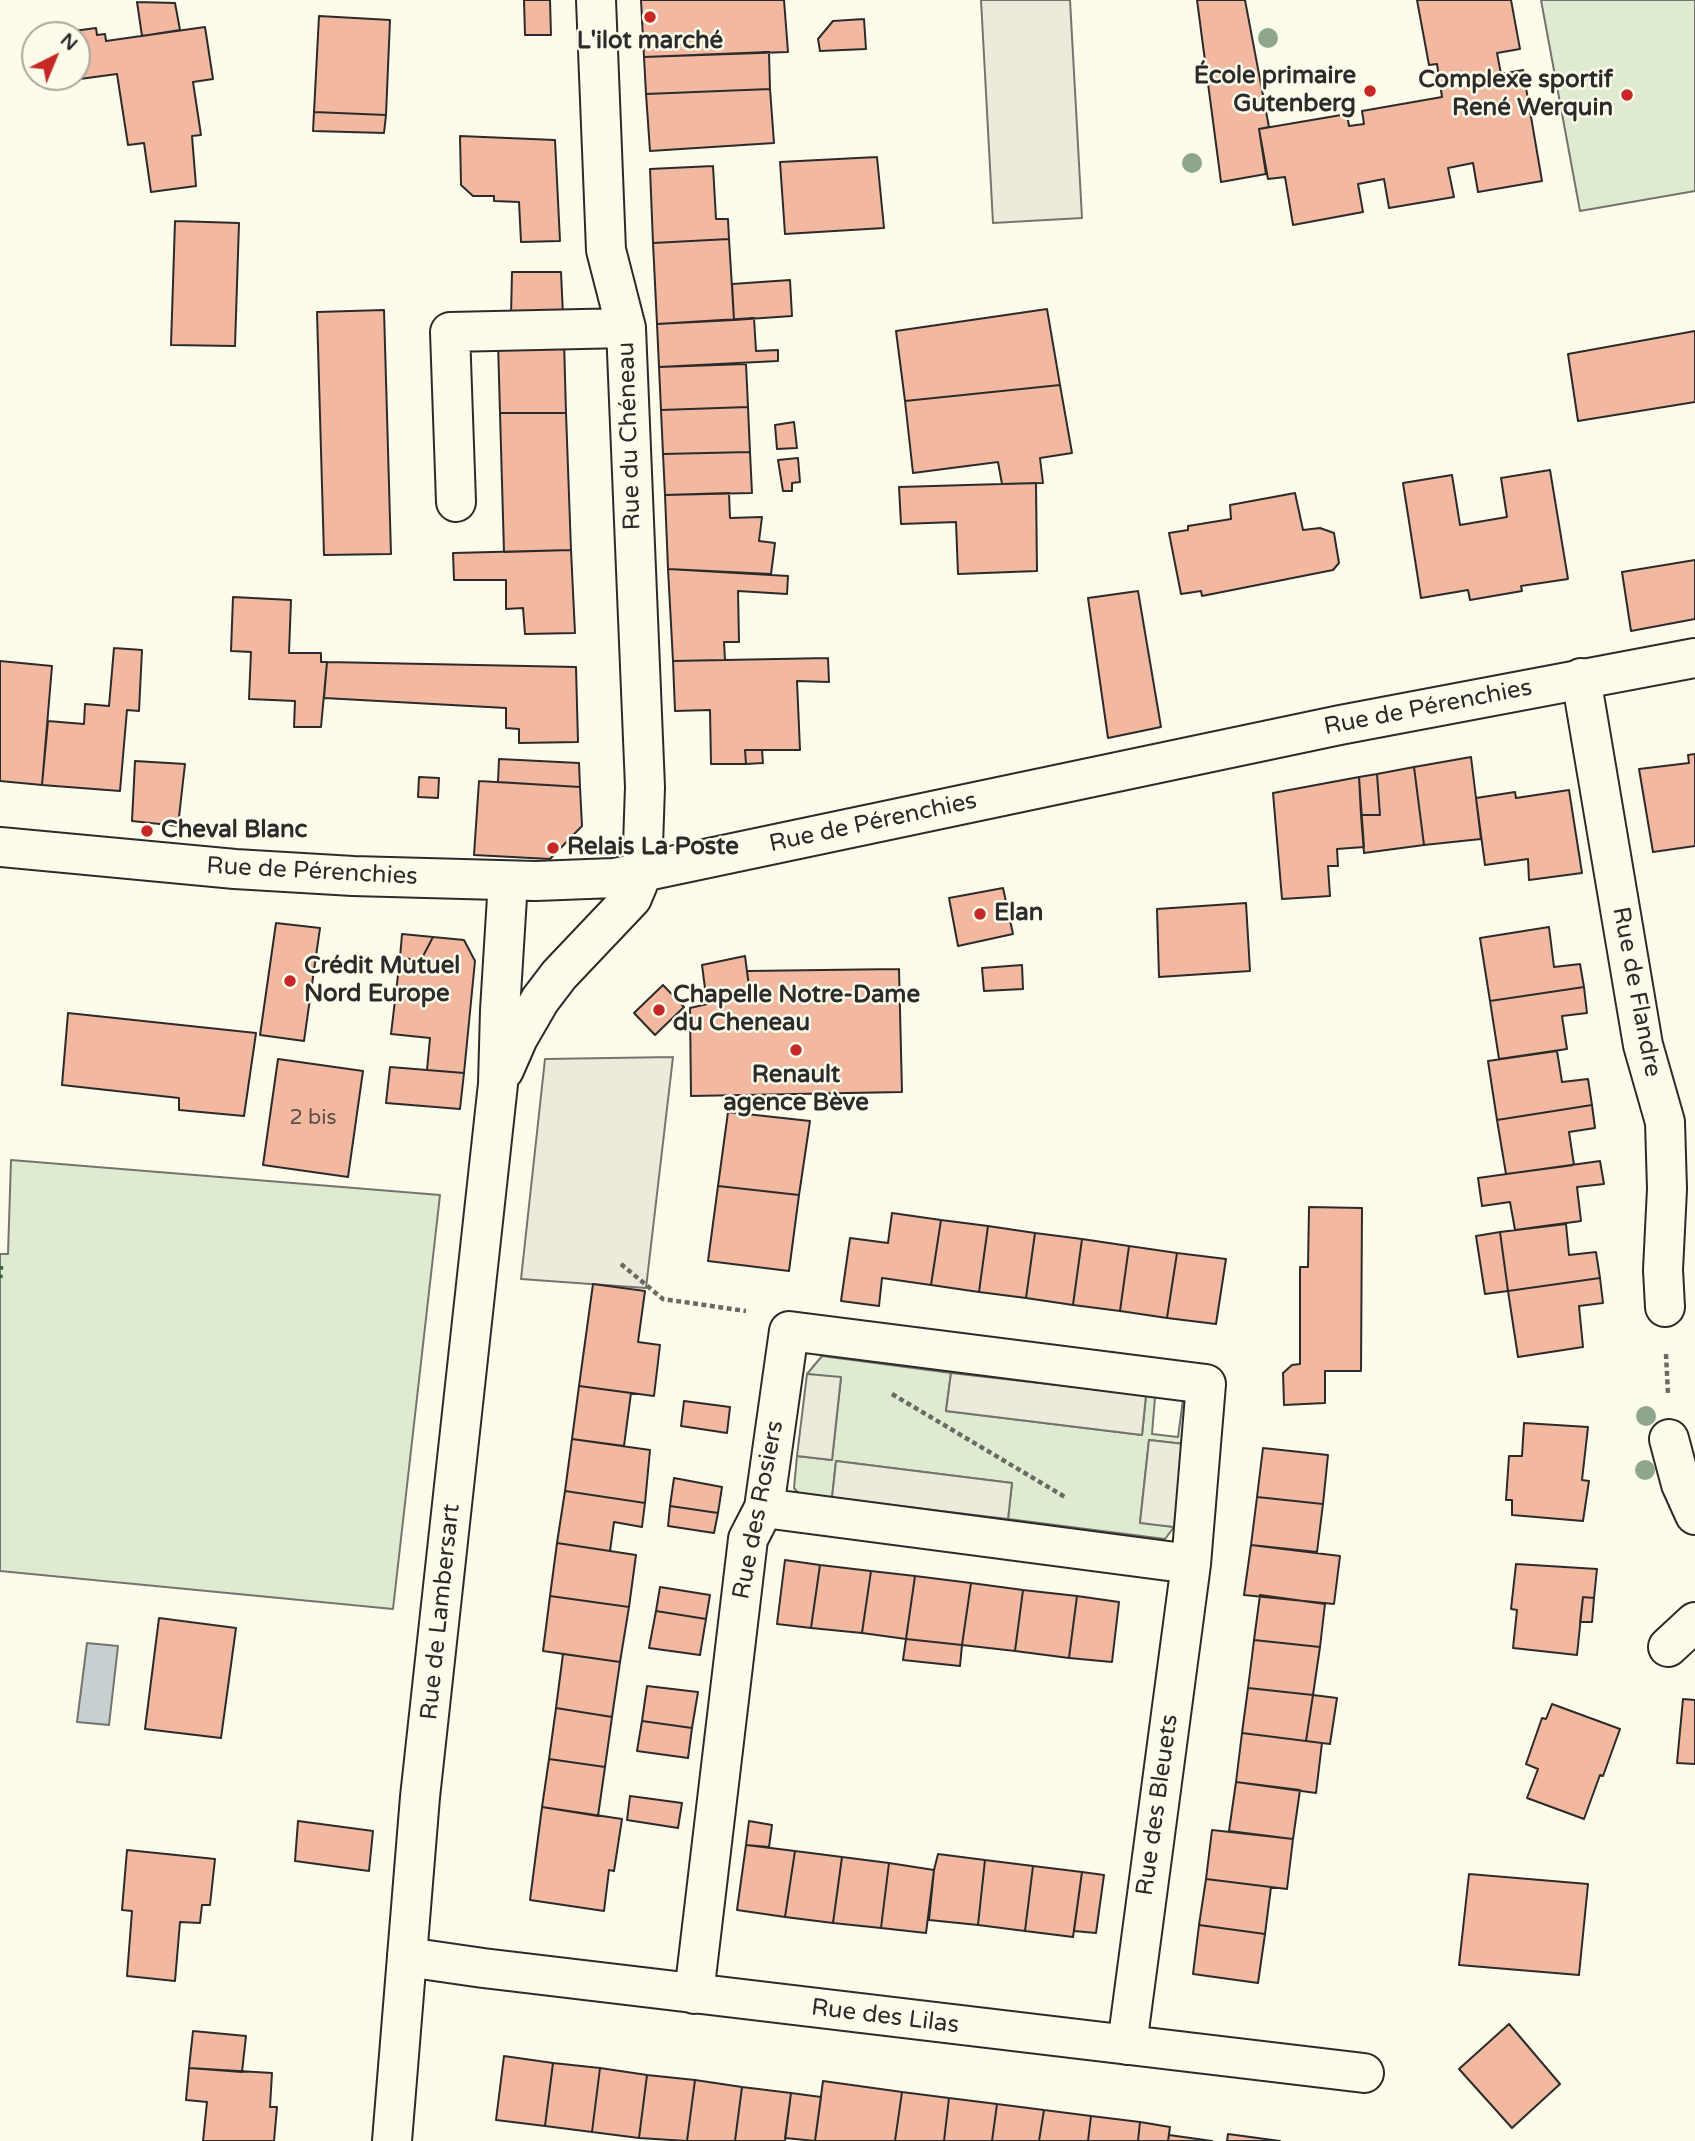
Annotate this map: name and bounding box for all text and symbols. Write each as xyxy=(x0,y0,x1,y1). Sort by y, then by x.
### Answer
marker: L'ilot marché xyxy=(642,9,658,25)
north arrow xyxy=(21,21,91,91)
place label: L'ilot marché xyxy=(577,28,723,56)
text: N xyxy=(56,29,82,55)
place label: École primaire Gutenberg xyxy=(1194,63,1356,119)
place label: Complexe sportif René Werquin xyxy=(1418,67,1613,123)
marker: École primaire Gutenberg xyxy=(1362,83,1378,99)
marker: Complexe sportif René Werquin xyxy=(1619,87,1635,103)
street label: Rue du Chéneau xyxy=(612,341,648,531)
street label: Rue de Pérenchies xyxy=(1321,674,1535,742)
street label: Rue de Pérenchies xyxy=(767,787,979,859)
place label: Cheval Blanc xyxy=(161,817,307,845)
marker: Cheval Blanc xyxy=(139,823,155,839)
place label: Relais La Poste xyxy=(567,834,739,862)
marker: Relais La Poste xyxy=(545,840,561,856)
street label: Rue de Pérenchies xyxy=(206,852,418,892)
place label: Elan xyxy=(994,900,1043,928)
street label: Rue de Flandre xyxy=(1605,905,1667,1079)
marker: Elan xyxy=(972,906,988,922)
place label: Crédit Mutuel Nord Europe xyxy=(304,953,460,1009)
marker: Crédit Mutuel Nord Europe xyxy=(282,973,298,989)
place label: Chapelle Notre-Dame du Cheneau xyxy=(673,982,920,1038)
marker: Chapelle Notre-Dame du Cheneau xyxy=(651,1002,667,1018)
marker: Renault agence Bève xyxy=(788,1042,804,1058)
place label: Renault agence Bève xyxy=(723,1062,869,1118)
house number: 2 bis xyxy=(289,1105,337,1131)
street label: Rue des Rosiers xyxy=(728,1418,790,1602)
street label: Rue de Lambersart xyxy=(415,1503,467,1721)
street label: Rue des Bleuets xyxy=(1131,1712,1185,1898)
street label: Rue des Lilas xyxy=(809,1994,961,2040)

